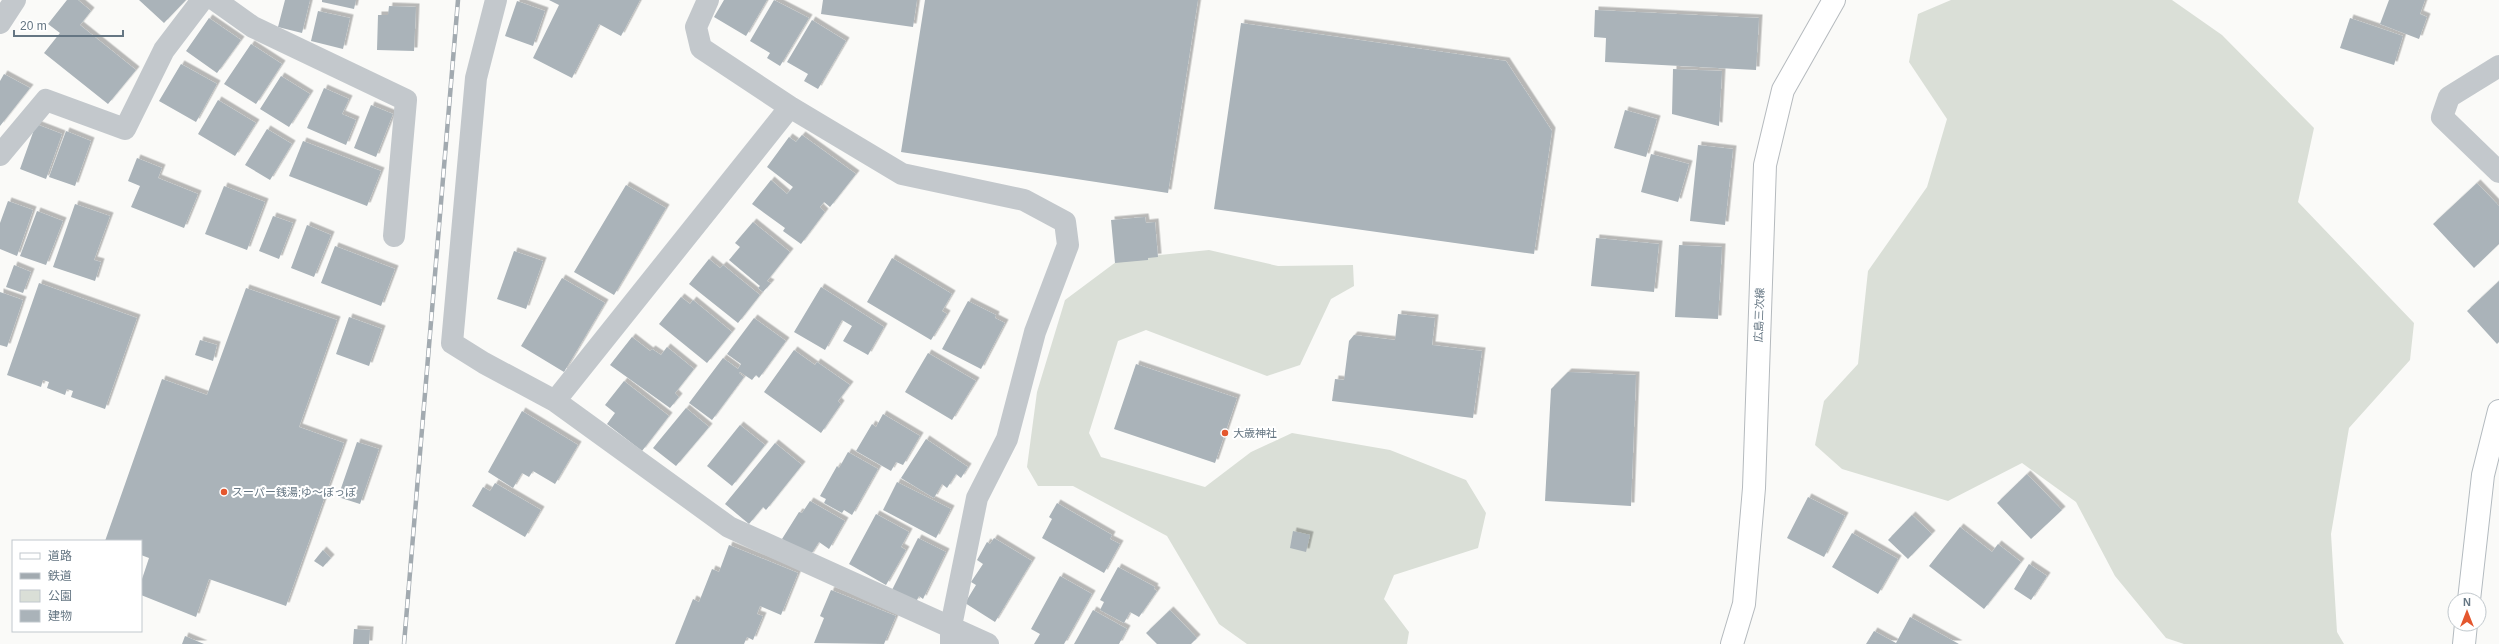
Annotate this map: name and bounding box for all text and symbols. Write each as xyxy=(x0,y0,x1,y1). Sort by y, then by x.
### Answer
scale bar xyxy=(14,12,123,38)
text: 20 m xyxy=(20,19,47,33)
street label: 広島三次線 xyxy=(1752,287,1766,343)
place label: 大歳神社 xyxy=(1233,427,1277,439)
marker: 大歳神社 xyxy=(1220,428,1230,438)
place label: スーパー銭湯;ゆ～ぽっぽ xyxy=(232,486,356,498)
marker: スーパー銭湯;ゆ～ぽっぽ xyxy=(219,487,229,497)
legend xyxy=(12,540,142,632)
text: 道路 xyxy=(48,549,72,563)
text: 鉄道 xyxy=(48,569,72,583)
text: 公園 xyxy=(48,589,72,603)
north arrow xyxy=(2447,592,2487,632)
text: N xyxy=(2463,596,2471,608)
text: 建物 xyxy=(48,609,72,623)

